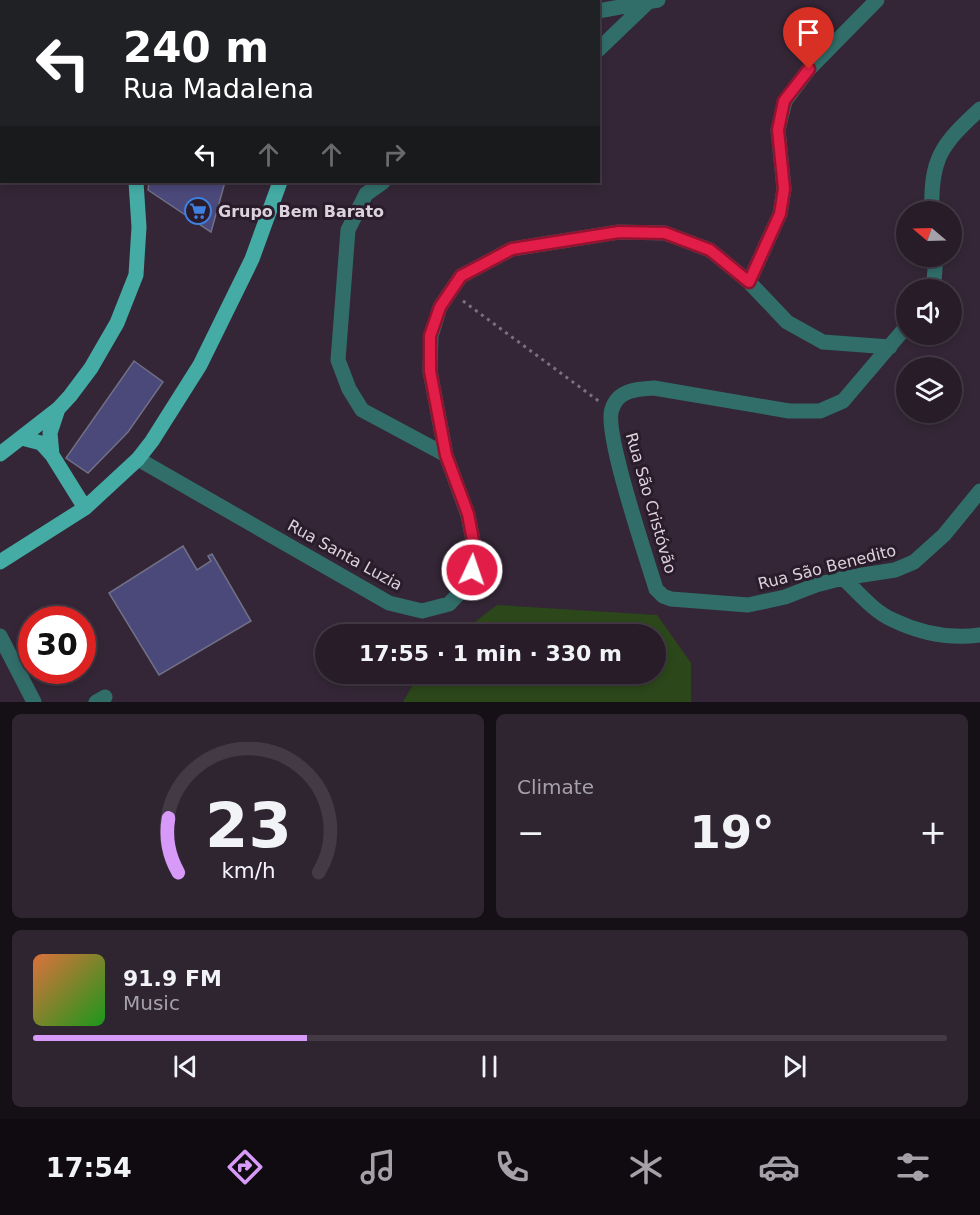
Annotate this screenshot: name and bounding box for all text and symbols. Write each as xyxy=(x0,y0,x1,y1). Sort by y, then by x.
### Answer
pin xyxy=(783,7,834,69)
icon: arrive xyxy=(792,16,825,49)
text: 240 m xyxy=(123,23,269,72)
icon: left xyxy=(24,24,102,102)
text: Rua Madalena xyxy=(123,73,314,104)
icon: left xyxy=(189,138,222,171)
icon: ahead xyxy=(252,138,285,171)
icon: ahead xyxy=(315,138,348,171)
icon: right xyxy=(378,138,411,171)
supermarket icon: Grupo Bem Barato xyxy=(183,196,213,226)
north arrow xyxy=(896,201,962,267)
map controls xyxy=(896,201,962,423)
place label: Grupo Bem Barato xyxy=(218,202,384,221)
button: sound xyxy=(896,279,962,345)
button: layers xyxy=(896,357,962,423)
street label: Rua São Cristóvão xyxy=(622,430,680,576)
street label: Rua Santa Luzia xyxy=(284,516,406,594)
position arrow xyxy=(440,538,504,602)
street label: Rua São Benedito xyxy=(756,541,898,593)
speed limit sign: 30 xyxy=(18,606,96,684)
text: 17:55 · 1 min · 330 m xyxy=(359,641,622,666)
text: Climate xyxy=(517,775,594,799)
text: 23 xyxy=(205,789,291,862)
text: 19° xyxy=(689,806,775,859)
text: − xyxy=(517,813,545,852)
text: + xyxy=(919,813,947,852)
text: km/h xyxy=(221,858,275,883)
text: 91.9 FM xyxy=(123,966,222,991)
text: Music xyxy=(123,991,180,1015)
icon: previous xyxy=(169,1050,202,1083)
icon: pause xyxy=(473,1050,506,1083)
icon: next xyxy=(778,1050,811,1083)
icon: directions xyxy=(224,1146,266,1188)
icon: music xyxy=(357,1146,399,1188)
icon: phone xyxy=(491,1146,533,1188)
icon: climate xyxy=(625,1146,667,1188)
icon: car xyxy=(758,1146,800,1188)
icon: filters xyxy=(892,1146,934,1188)
text: 17:54 xyxy=(46,1152,132,1183)

